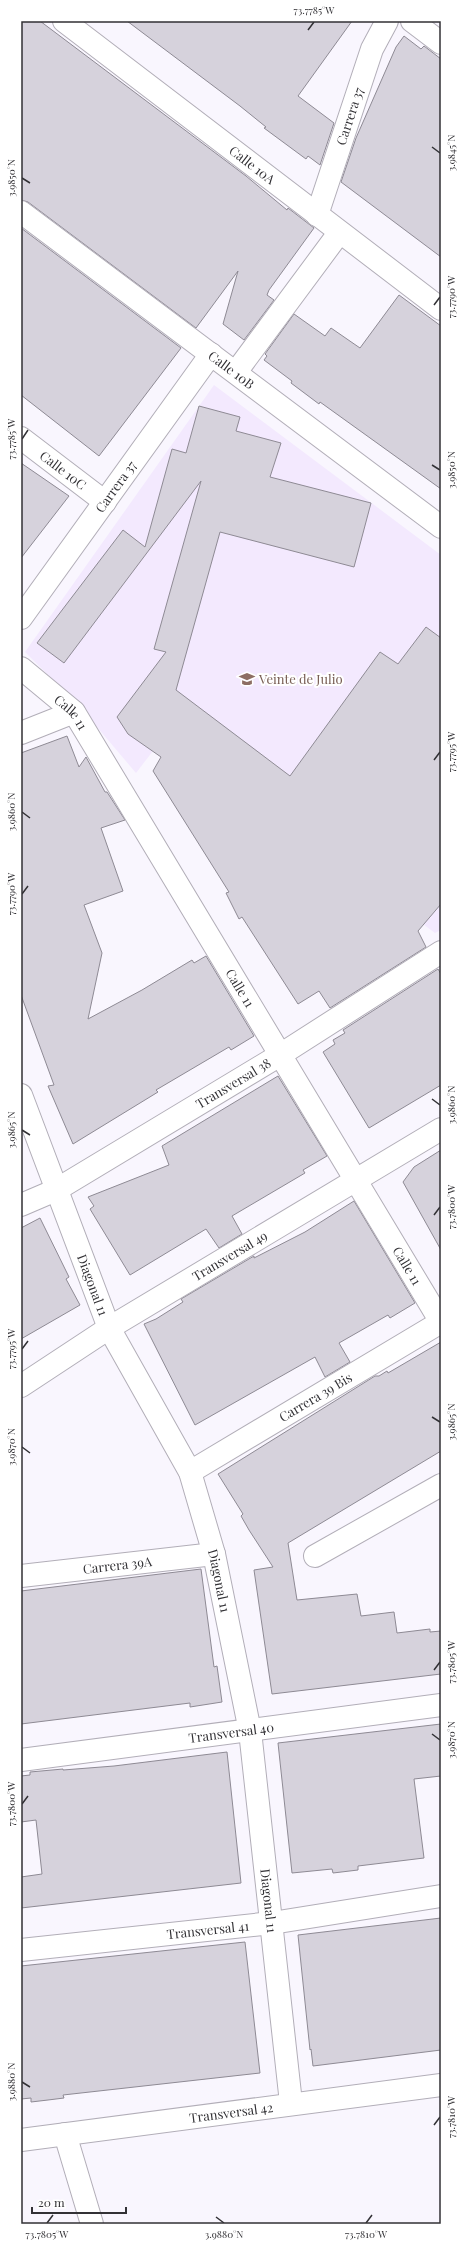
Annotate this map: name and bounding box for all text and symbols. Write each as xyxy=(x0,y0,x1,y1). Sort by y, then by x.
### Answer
text: 73.7785°W xyxy=(294,3,335,17)
street label: Carrera 37 xyxy=(332,84,367,147)
text: 3.9845°N xyxy=(444,135,458,171)
street label: Calle 10A xyxy=(226,142,280,188)
text: 3.9850°N xyxy=(4,159,18,197)
text: 73.7790°W xyxy=(444,275,458,318)
street label: Calle 10B xyxy=(205,347,258,392)
text: 73.7785°W xyxy=(4,418,18,459)
street label: Calle 10C xyxy=(37,447,90,493)
text: 3.9850°N xyxy=(444,451,458,489)
street label: Carrera 37 xyxy=(91,456,140,515)
school or university icon: Veinte de Julio xyxy=(238,670,256,688)
place label: Veinte de Julio xyxy=(258,670,343,687)
street label: Calle 11 xyxy=(51,690,92,733)
text: 73.7795°W xyxy=(444,731,458,772)
text: 3.9860°N xyxy=(4,793,18,831)
text: 73.7790°W xyxy=(4,872,18,915)
street label: Calle 11 xyxy=(222,965,259,1010)
street label: Transversal 38 xyxy=(192,1054,274,1112)
text: 3.9860°N xyxy=(444,1086,458,1124)
text: 3.9865°N xyxy=(4,1112,18,1148)
text: 73.7800°W xyxy=(444,1184,458,1229)
street label: Transversal 49 xyxy=(189,1226,270,1284)
street label: Calle 11 xyxy=(389,1243,426,1288)
street label: Diagonal 11 xyxy=(74,1252,113,1318)
text: 73.7795°W xyxy=(4,1328,18,1369)
street label: Carrera 39 Bis xyxy=(275,1368,355,1425)
text: 3.9865°N xyxy=(444,1404,458,1440)
text: 3.9870°N xyxy=(4,1428,18,1466)
street label: Diagonal 11 xyxy=(205,1547,235,1614)
street label: Carrera 39A xyxy=(82,1552,154,1577)
text: 73.7805°W xyxy=(444,1640,458,1683)
street label: Transversal 40 xyxy=(188,1718,275,1746)
text: 3.9870°N xyxy=(444,1721,458,1759)
text: 73.7800°W xyxy=(4,1781,18,1826)
street label: Diagonal 11 xyxy=(257,1868,281,1934)
street label: Transversal 41 xyxy=(166,1916,250,1942)
text: 3.9880°N xyxy=(4,2063,18,2101)
text: 73.7810°W xyxy=(444,2095,458,2138)
street label: Transversal 42 xyxy=(188,2098,274,2126)
scale bar xyxy=(32,2189,126,2215)
text: 20 m xyxy=(38,2194,65,2210)
text: 73.7805°W xyxy=(26,2227,69,2241)
text: 3.9880°N xyxy=(205,2227,243,2241)
text: 73.7810°W xyxy=(345,2227,388,2241)

